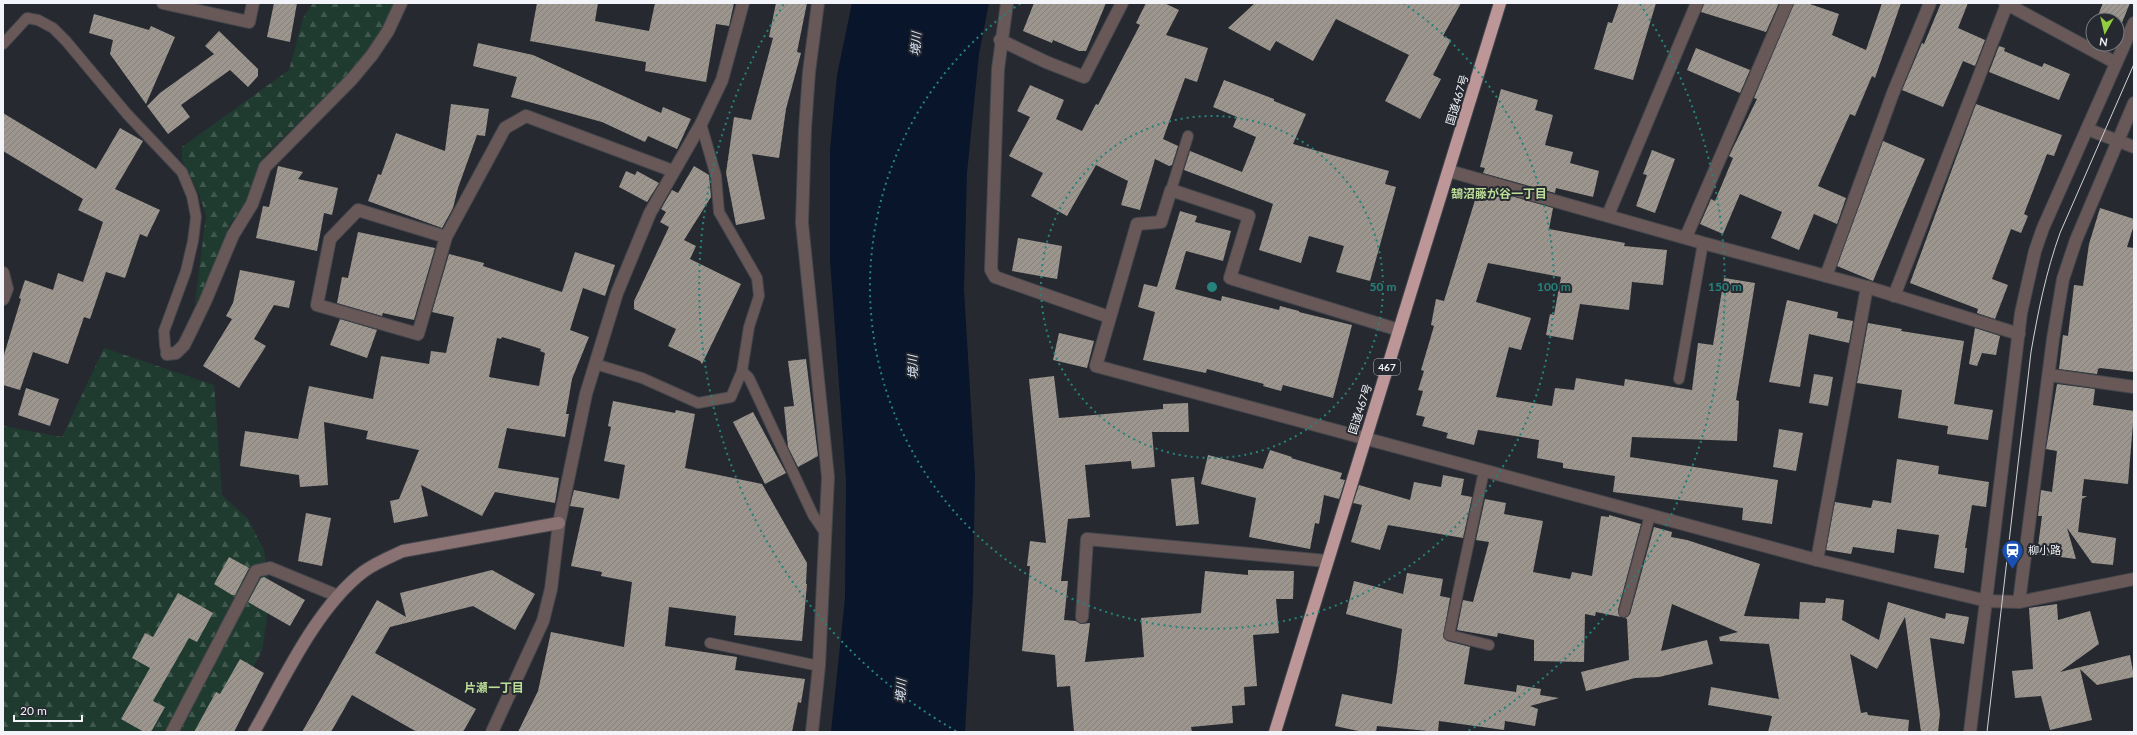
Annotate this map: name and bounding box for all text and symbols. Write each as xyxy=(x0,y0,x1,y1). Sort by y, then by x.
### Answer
north arrow xyxy=(2085,12,2125,52)
water label: 境川 xyxy=(907,29,924,56)
text: N xyxy=(2098,35,2109,49)
street label: 国道467号 xyxy=(1443,73,1470,127)
district label: 鵠沼藤が谷一丁目 xyxy=(1451,186,1547,201)
text: 50 m xyxy=(1370,279,1396,294)
text: 100 m xyxy=(1537,279,1571,294)
text: 150 m xyxy=(1708,279,1742,294)
centre of rings xyxy=(1205,280,1219,294)
water label: 境川 xyxy=(905,353,920,379)
road number: 467 xyxy=(1374,359,1400,375)
street label: 国道467号 xyxy=(1345,382,1374,436)
station icon: 柳小路 xyxy=(2000,537,2026,570)
place label: 柳小路 xyxy=(2028,543,2061,556)
water label: 境川 xyxy=(892,676,909,703)
district label: 片瀬一丁目 xyxy=(464,680,524,695)
scale bar xyxy=(14,697,82,723)
text: 20 m xyxy=(20,703,47,718)

